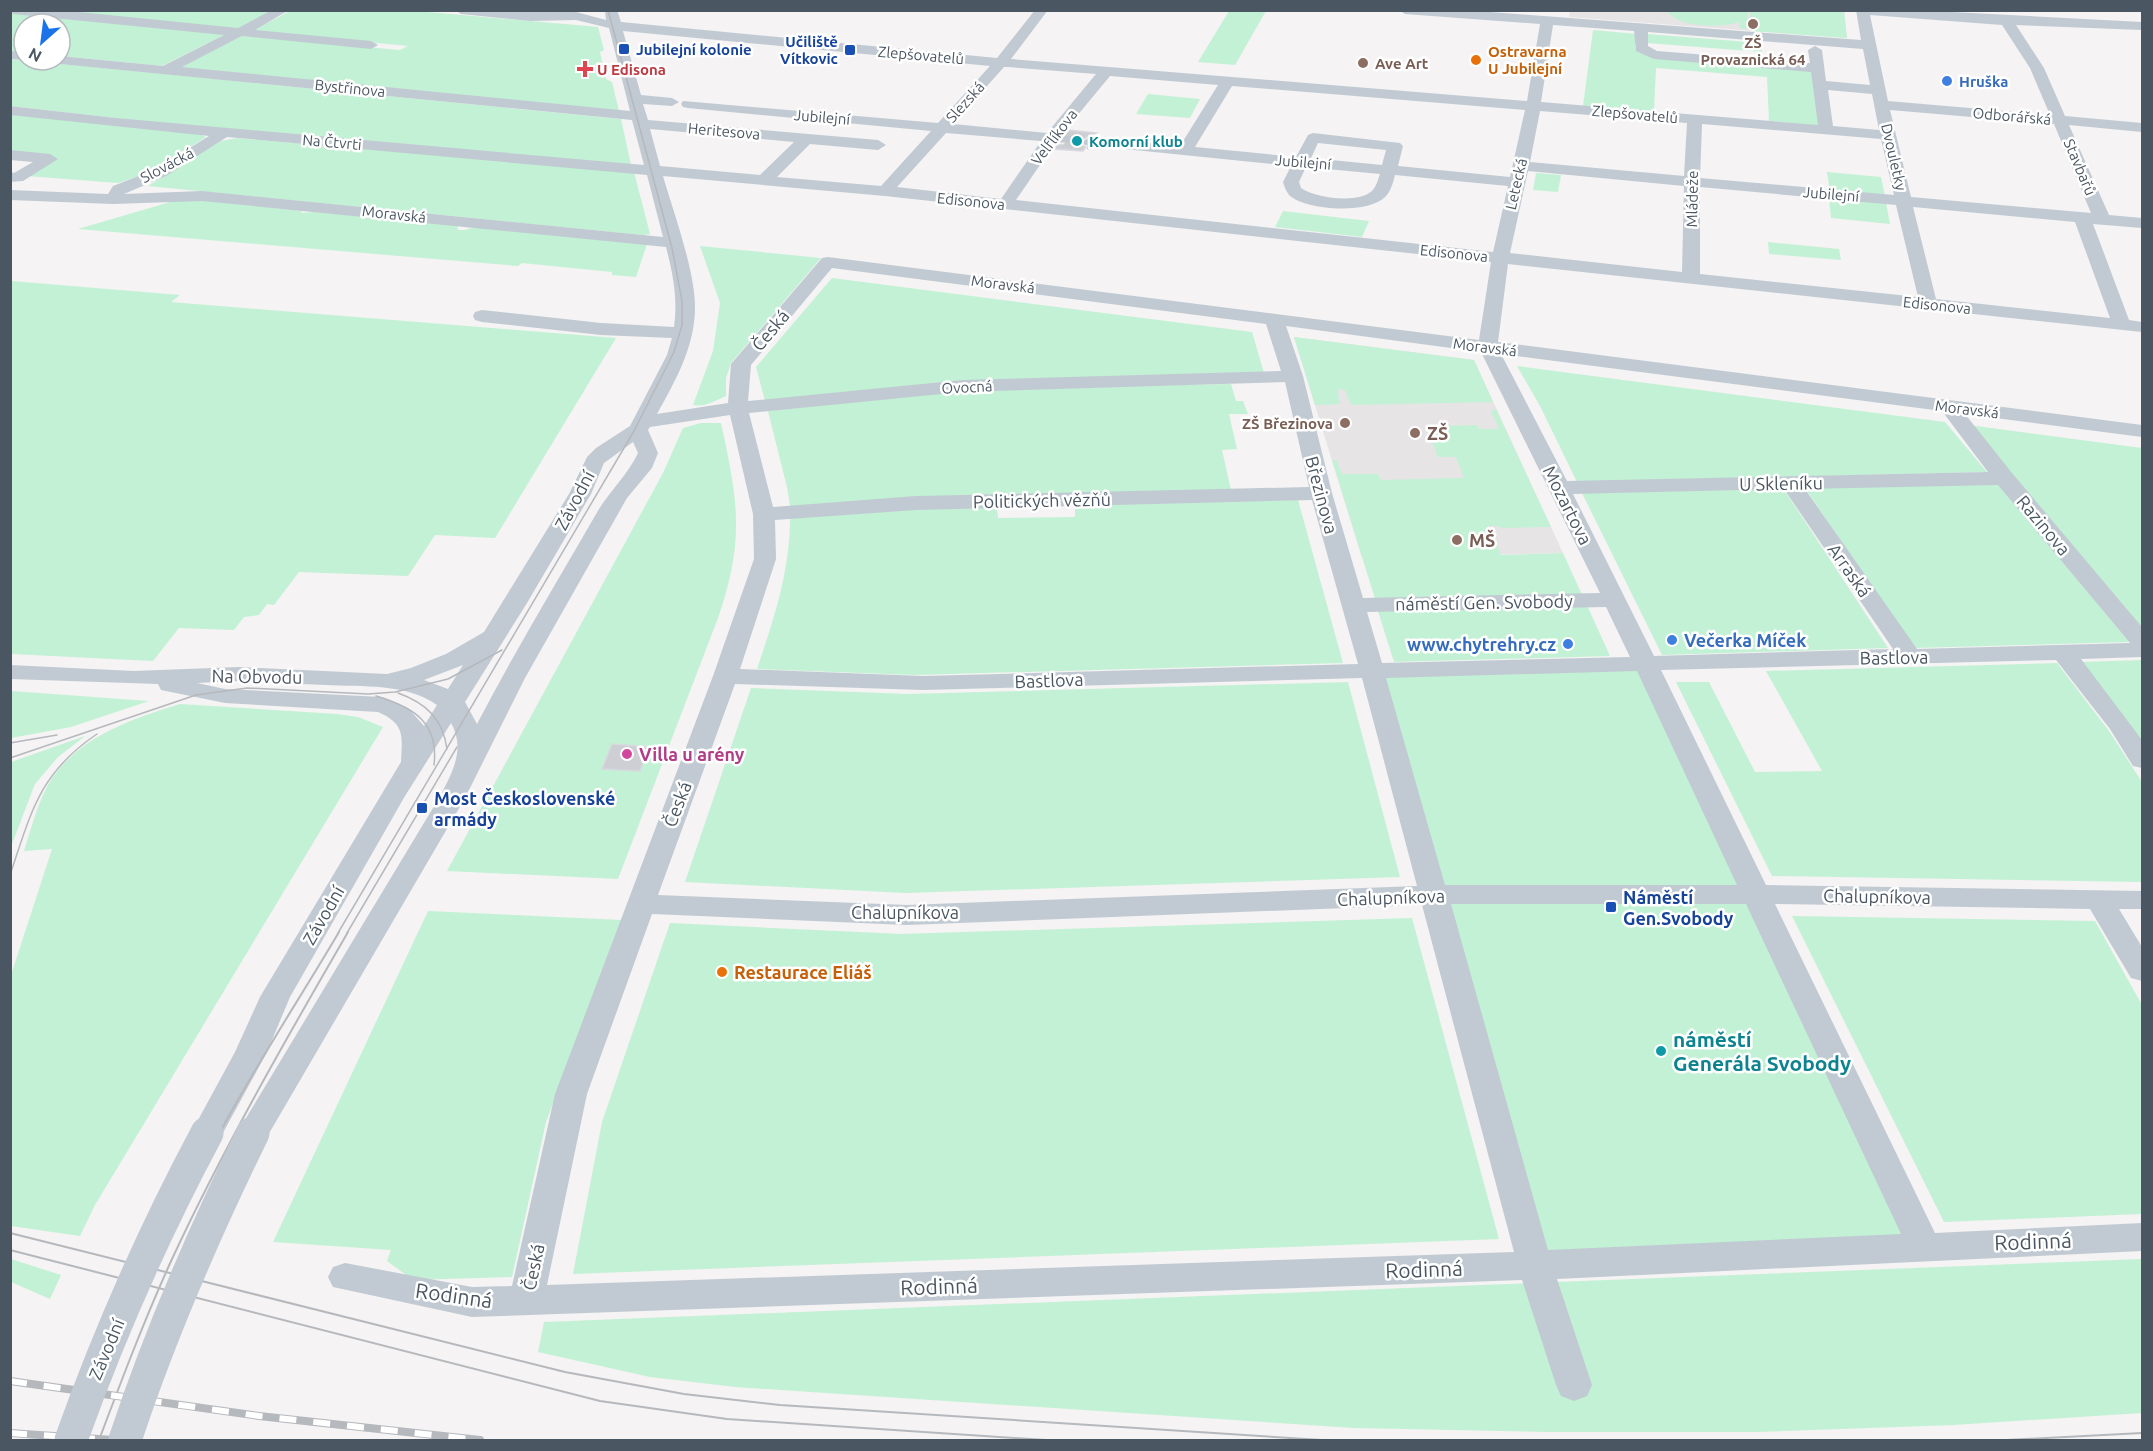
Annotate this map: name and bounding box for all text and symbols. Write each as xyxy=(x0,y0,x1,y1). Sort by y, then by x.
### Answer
north arrow xyxy=(12,12,72,72)
marker: ZŠ Provaznická 64 xyxy=(1746,17,1760,31)
place label: Učiliště Vítkovic xyxy=(780,33,838,67)
place label: ZŠ Provaznická 64 xyxy=(1700,34,1806,68)
place label: Jubilejní kolonie xyxy=(636,41,752,58)
marker: Jubilejní kolonie xyxy=(617,42,631,56)
marker: Učiliště Vítkovic xyxy=(843,43,857,57)
street label: Zlepšovatelů xyxy=(877,43,965,67)
place label: Ostravarna U Jubilejní xyxy=(1488,43,1567,77)
text: N xyxy=(25,44,44,66)
marker: Ostravarna U Jubilejní xyxy=(1469,53,1483,67)
place label: Ave Art xyxy=(1375,55,1429,72)
marker: Ave Art xyxy=(1356,56,1370,70)
place label: U Edisona xyxy=(597,61,666,78)
marker: U Edisona xyxy=(578,62,592,76)
place label: Hruška xyxy=(1959,73,2008,90)
marker: Hruška xyxy=(1940,74,1954,88)
street label: Bystřinova xyxy=(314,76,386,100)
street label: Slezská xyxy=(942,78,988,126)
street label: Zlepšovatelů xyxy=(1591,102,1679,126)
street label: Odborářská xyxy=(1972,104,2052,128)
street label: Jubilejní xyxy=(793,106,851,128)
street label: Velflíkova xyxy=(1027,106,1081,168)
street label: Heritesova xyxy=(687,119,761,143)
street label: Dvouletky xyxy=(1878,122,1910,192)
street label: Na Čtvrti xyxy=(302,131,362,153)
place label: Komorní klub xyxy=(1089,133,1183,150)
marker: Komorní klub xyxy=(1070,134,1084,148)
street label: Stavbařů xyxy=(2061,136,2099,198)
street label: Slovácká xyxy=(137,144,197,186)
street label: Jubilejní xyxy=(1274,151,1332,173)
street label: Letecká xyxy=(1502,157,1530,211)
street label: Mládeže xyxy=(1683,170,1701,228)
street label: Jubilejní xyxy=(1802,183,1860,205)
street label: Edisonova xyxy=(936,189,1006,213)
street label: Moravská xyxy=(361,202,427,226)
street label: Edisonova xyxy=(1419,241,1489,265)
street label: Moravská xyxy=(970,272,1036,296)
street label: Edisonova xyxy=(1902,293,1972,317)
street label: Česká xyxy=(746,305,793,354)
street label: Moravská xyxy=(1452,335,1518,359)
street label: Ovocná xyxy=(941,377,993,397)
street label: Moravská xyxy=(1934,397,2000,421)
place label: ZŠ Březinova xyxy=(1242,415,1333,432)
marker: ZŠ Březinova xyxy=(1338,416,1352,430)
place label: ZŠ xyxy=(1427,422,1448,443)
marker: ZŠ xyxy=(1408,426,1422,440)
street label: Březinova xyxy=(1302,454,1342,536)
street label: Mozartova xyxy=(1540,462,1596,548)
street label: Závodní xyxy=(550,467,598,533)
street label: U Skleníku xyxy=(1739,472,1823,494)
street label: Politických vězňů xyxy=(973,489,1111,511)
street label: Razinova xyxy=(2013,491,2075,559)
place label: MŠ xyxy=(1469,529,1495,550)
marker: MŠ xyxy=(1450,533,1464,547)
street label: Arraská xyxy=(1824,539,1876,601)
street label: náměstí Gen. Svobody xyxy=(1395,590,1573,614)
place label: Večerka Míček xyxy=(1684,630,1806,650)
marker: Večerka Míček xyxy=(1665,633,1679,647)
place label: www.chytrehry.cz xyxy=(1407,634,1556,654)
marker: www.chytrehry.cz xyxy=(1561,637,1575,651)
street label: Bastlova xyxy=(1859,646,1929,668)
street label: Na Obvodu xyxy=(211,665,303,687)
street label: Bastlova xyxy=(1014,669,1084,691)
place label: Villa u arény xyxy=(639,744,745,764)
marker: Villa u arény xyxy=(620,747,634,761)
street label: Česká xyxy=(658,778,695,830)
place label: Most Československé armády xyxy=(434,787,615,829)
marker: Most Československé armády xyxy=(415,801,429,815)
street label: Závodní xyxy=(298,882,348,948)
street label: Chalupníkova xyxy=(1337,885,1445,909)
street label: Chalupníkova xyxy=(1823,885,1931,907)
place label: Náměstí Gen.Svobody xyxy=(1623,887,1734,928)
marker: Náměstí Gen.Svobody xyxy=(1604,900,1618,914)
street label: Chalupníkova xyxy=(851,902,959,922)
place label: Restaurace Eliáš xyxy=(734,962,872,982)
marker: Restaurace Eliáš xyxy=(715,965,729,979)
place label: náměstí Generála Svobody xyxy=(1673,1027,1851,1075)
marker: náměstí Generála Svobody xyxy=(1654,1044,1668,1058)
street label: Rodinná xyxy=(1994,1228,2072,1254)
street label: Česká xyxy=(517,1242,548,1292)
street label: Rodinná xyxy=(1385,1256,1463,1282)
street label: Rodinná xyxy=(900,1273,978,1299)
street label: Rodinná xyxy=(414,1278,494,1312)
street label: Závodní xyxy=(84,1315,128,1382)

